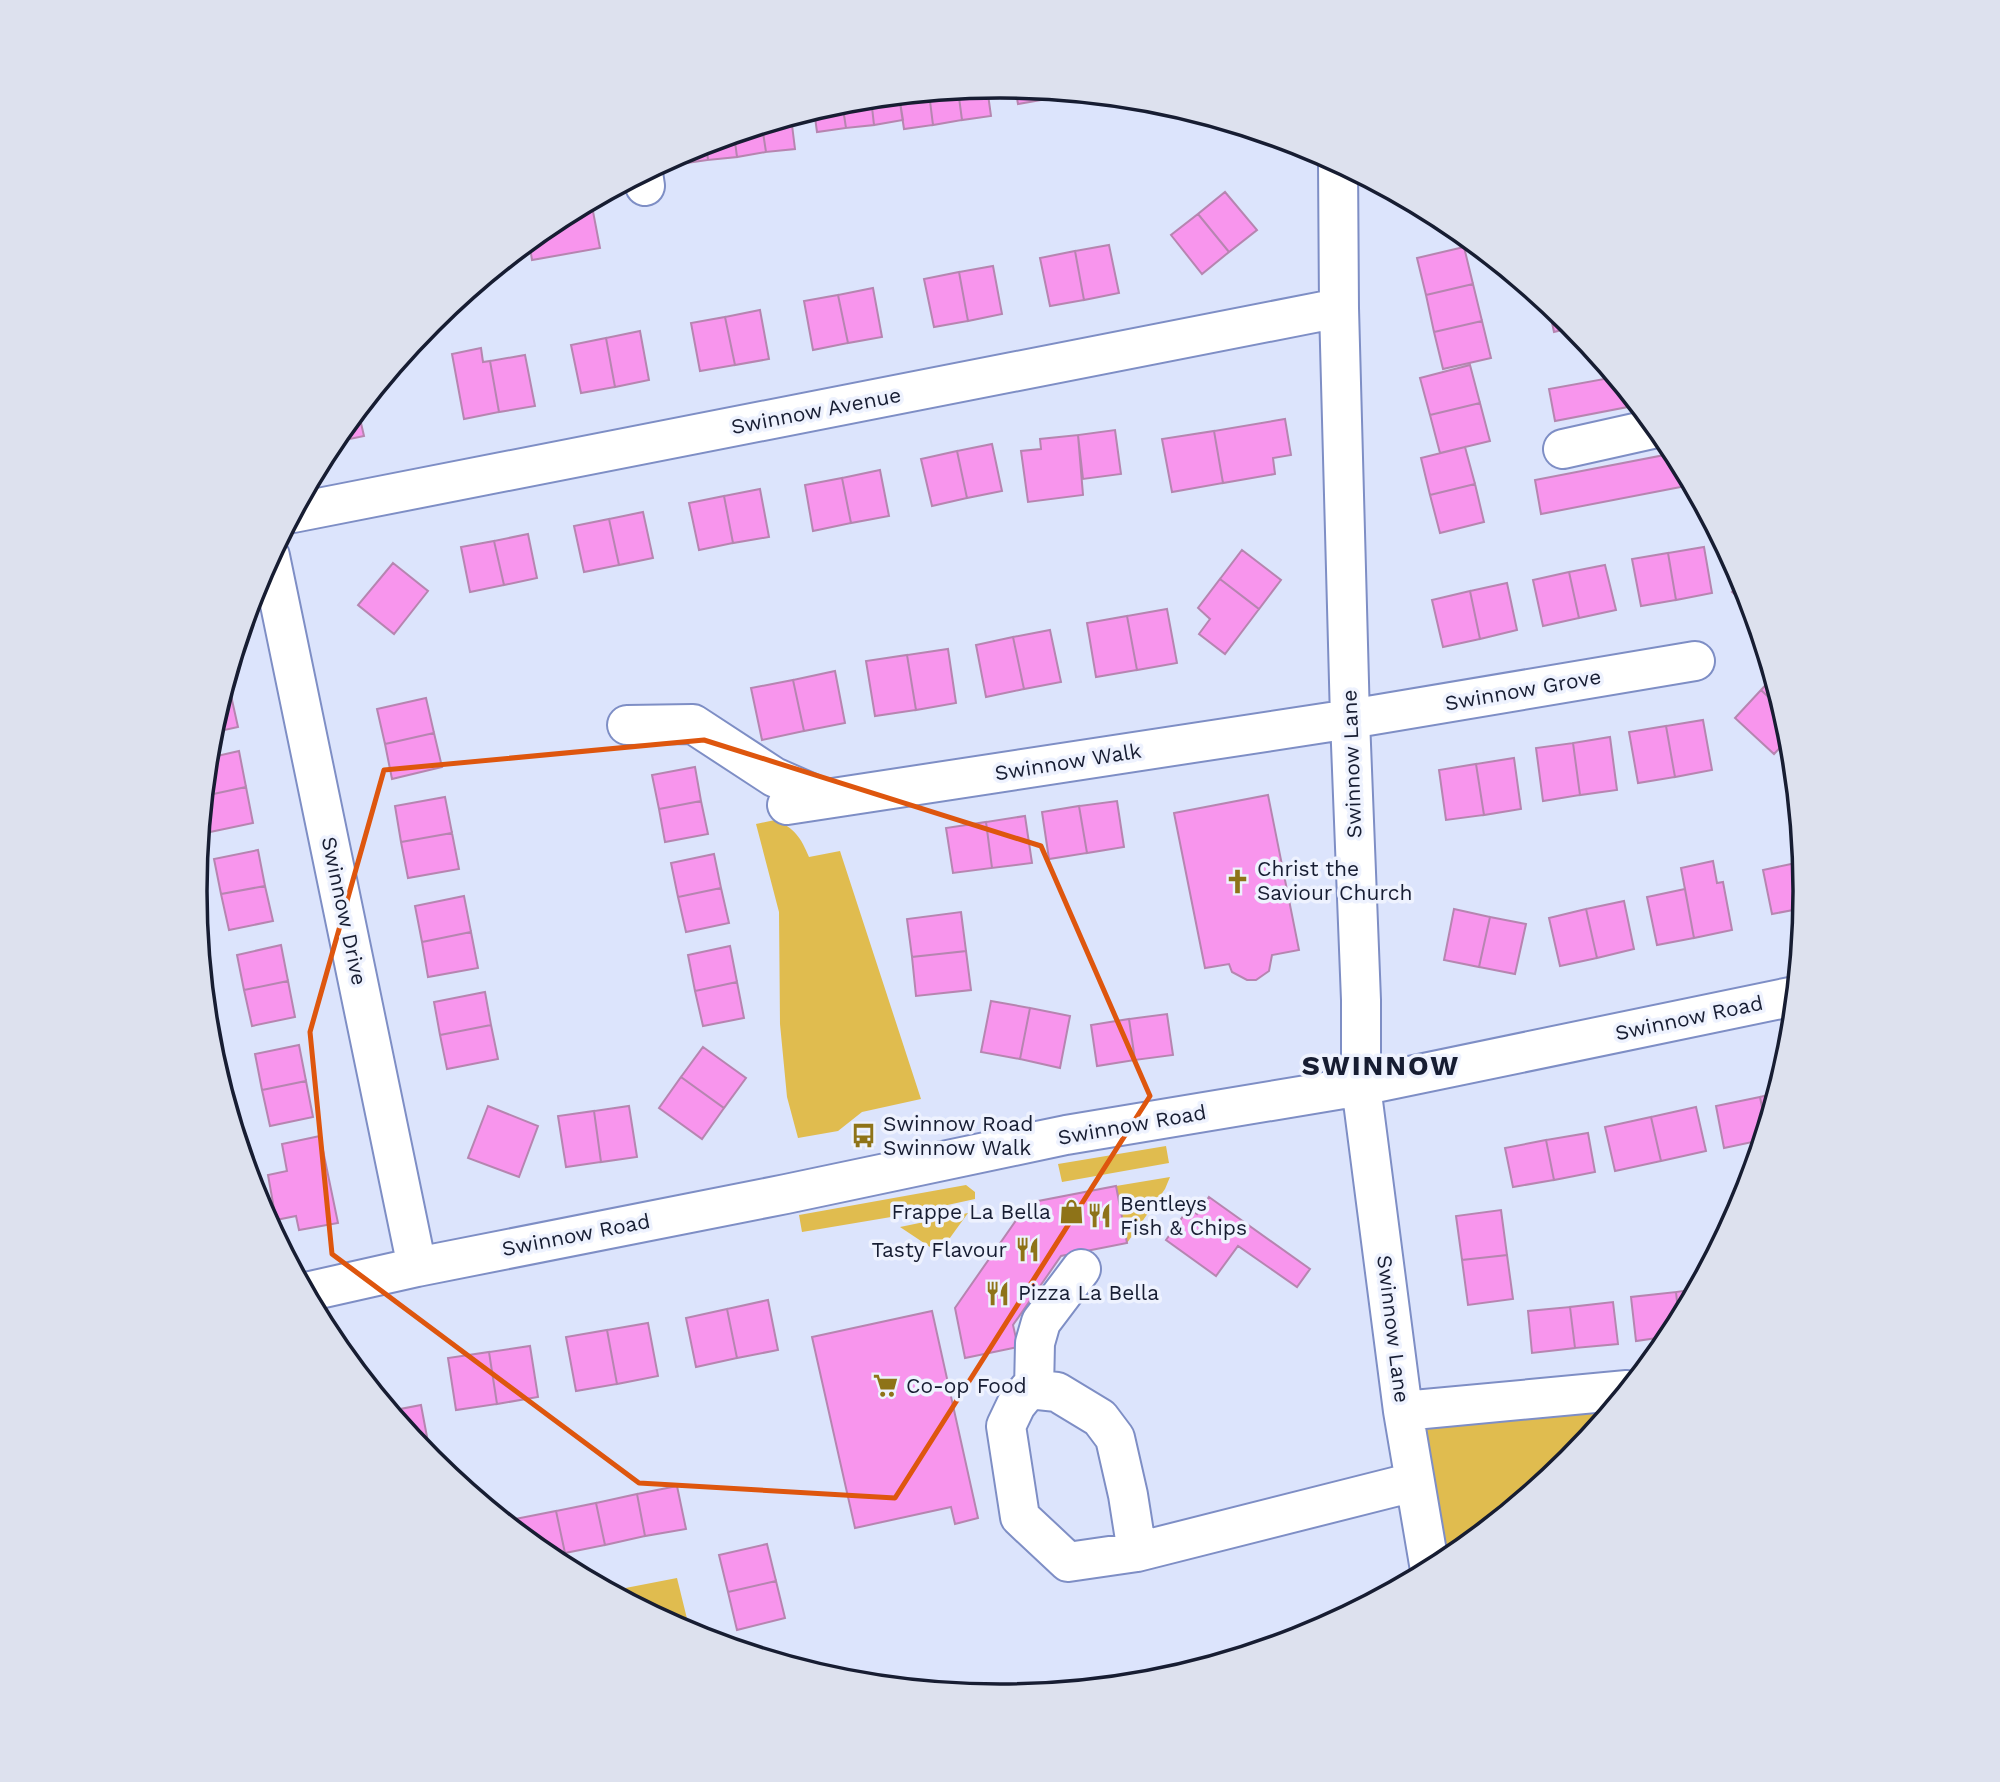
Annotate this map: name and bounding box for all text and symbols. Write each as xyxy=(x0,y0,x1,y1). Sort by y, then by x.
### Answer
street label: Swinnow Avenue xyxy=(729,382,903,439)
street label: Swinnow Grove xyxy=(1443,663,1603,716)
street label: Swinnow Lane xyxy=(1336,689,1367,839)
street label: Swinnow Walk xyxy=(993,738,1143,785)
street label: Swinnow Drive xyxy=(317,834,372,988)
place label: Christ the Saviour Church xyxy=(1257,856,1412,905)
church icon: Christ the Saviour Church xyxy=(1223,867,1251,895)
street label: Swinnow Road xyxy=(1613,990,1765,1045)
district label: SWINNOW xyxy=(1302,1049,1460,1082)
street label: Swinnow Road xyxy=(1056,1099,1208,1150)
place label: Swinnow Road Swinnow Walk xyxy=(883,1111,1033,1160)
bus stop icon: Swinnow Road Swinnow Walk xyxy=(849,1122,877,1150)
place label: Bentleys Fish & Chips xyxy=(1120,1191,1247,1240)
shop icon: Frappe La Bella xyxy=(1057,1198,1085,1226)
place label: Frappe La Bella xyxy=(892,1199,1051,1224)
restaurant icon: Bentleys Fish & Chips xyxy=(1086,1202,1114,1230)
street label: Swinnow Road xyxy=(500,1208,652,1261)
restaurant icon: Tasty Flavour xyxy=(1013,1236,1041,1264)
place label: Tasty Flavour xyxy=(871,1237,1007,1262)
street label: Swinnow Lane xyxy=(1372,1254,1415,1404)
restaurant icon: Pizza La Bella xyxy=(984,1279,1012,1307)
place label: Pizza La Bella xyxy=(1018,1280,1159,1305)
supermarket icon: Co-op Food xyxy=(872,1372,900,1400)
place label: Co-op Food xyxy=(906,1373,1027,1398)

